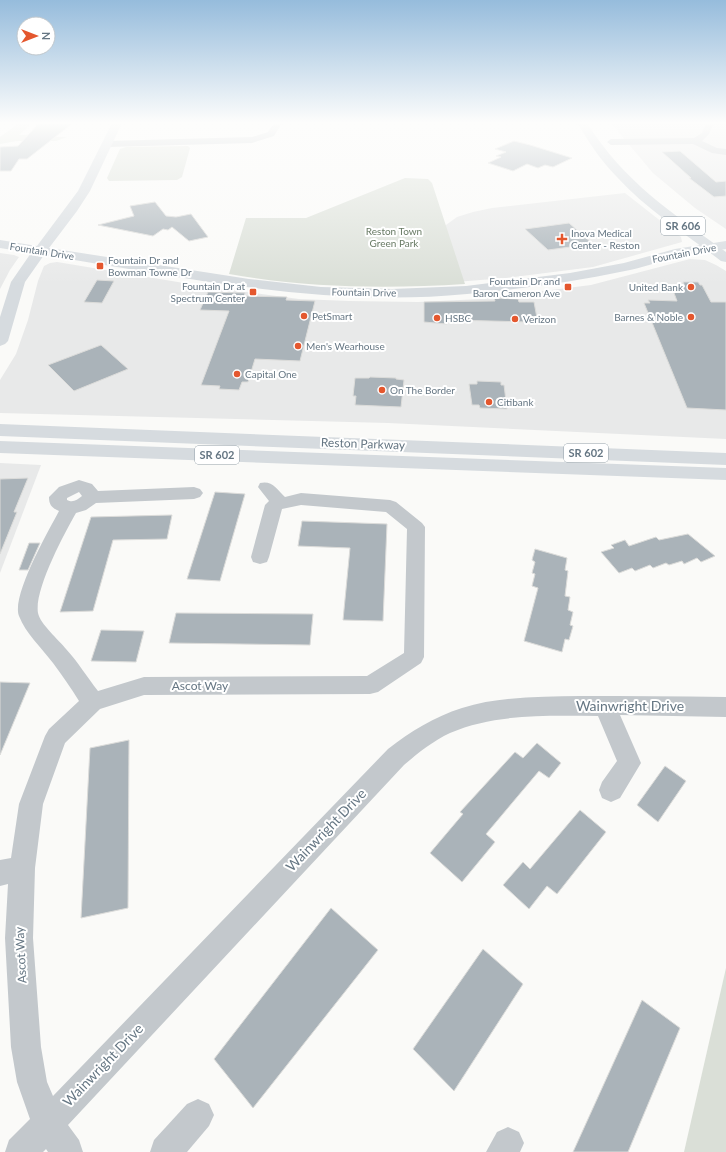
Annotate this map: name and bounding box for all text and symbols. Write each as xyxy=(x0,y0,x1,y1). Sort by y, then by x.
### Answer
north arrow xyxy=(16,16,56,56)
text: N xyxy=(40,32,53,40)
road number: SR 606 xyxy=(661,217,705,235)
park label: Reston Town Green Park xyxy=(366,225,422,249)
place label: Inova Medical Center - Reston xyxy=(571,227,640,251)
marker: Inova Medical Center - Reston xyxy=(556,233,568,245)
street label: Fountain Drive xyxy=(9,240,75,262)
street label: Fountain Drive xyxy=(651,241,717,265)
place label: Fountain Dr and Bowman Towne Dr xyxy=(108,254,192,278)
marker: Fountain Dr and Bowman Towne Dr xyxy=(95,261,105,271)
place label: Fountain Dr and Baron Cameron Ave xyxy=(473,275,560,299)
place label: Fountain Dr at Spectrum Center xyxy=(171,280,245,304)
place label: United Bank xyxy=(629,281,684,293)
marker: Fountain Dr and Baron Cameron Ave xyxy=(563,282,573,292)
marker: United Bank xyxy=(686,282,696,292)
street label: Fountain Drive xyxy=(331,285,397,299)
marker: Fountain Dr at Spectrum Center xyxy=(248,287,258,297)
place label: PetSmart xyxy=(312,310,353,322)
marker: PetSmart xyxy=(299,311,309,321)
place label: Barnes & Noble xyxy=(614,311,683,323)
place label: HSBC xyxy=(445,312,472,324)
marker: Barnes & Noble xyxy=(686,312,696,322)
marker: HSBC xyxy=(432,313,442,323)
place label: Verizon xyxy=(523,313,556,325)
marker: Verizon xyxy=(510,314,520,324)
place label: Men's Wearhouse xyxy=(306,340,385,352)
marker: Men's Wearhouse xyxy=(293,341,303,351)
place label: Capital One xyxy=(245,368,297,380)
marker: Capital One xyxy=(232,369,242,379)
place label: On The Border xyxy=(390,384,455,396)
marker: On The Border xyxy=(377,385,387,395)
place label: Citibank xyxy=(497,396,534,408)
marker: Citibank xyxy=(484,397,494,407)
street label: Reston Parkway xyxy=(321,435,406,452)
road number: SR 602 xyxy=(564,444,608,462)
road number: SR 602 xyxy=(195,446,239,464)
street label: Ascot Way xyxy=(172,678,229,693)
street label: Wainwright Drive xyxy=(576,697,684,714)
street label: Wainwright Drive xyxy=(282,785,369,874)
street label: Ascot Way xyxy=(11,926,29,984)
street label: Wainwright Drive xyxy=(59,1020,146,1109)

